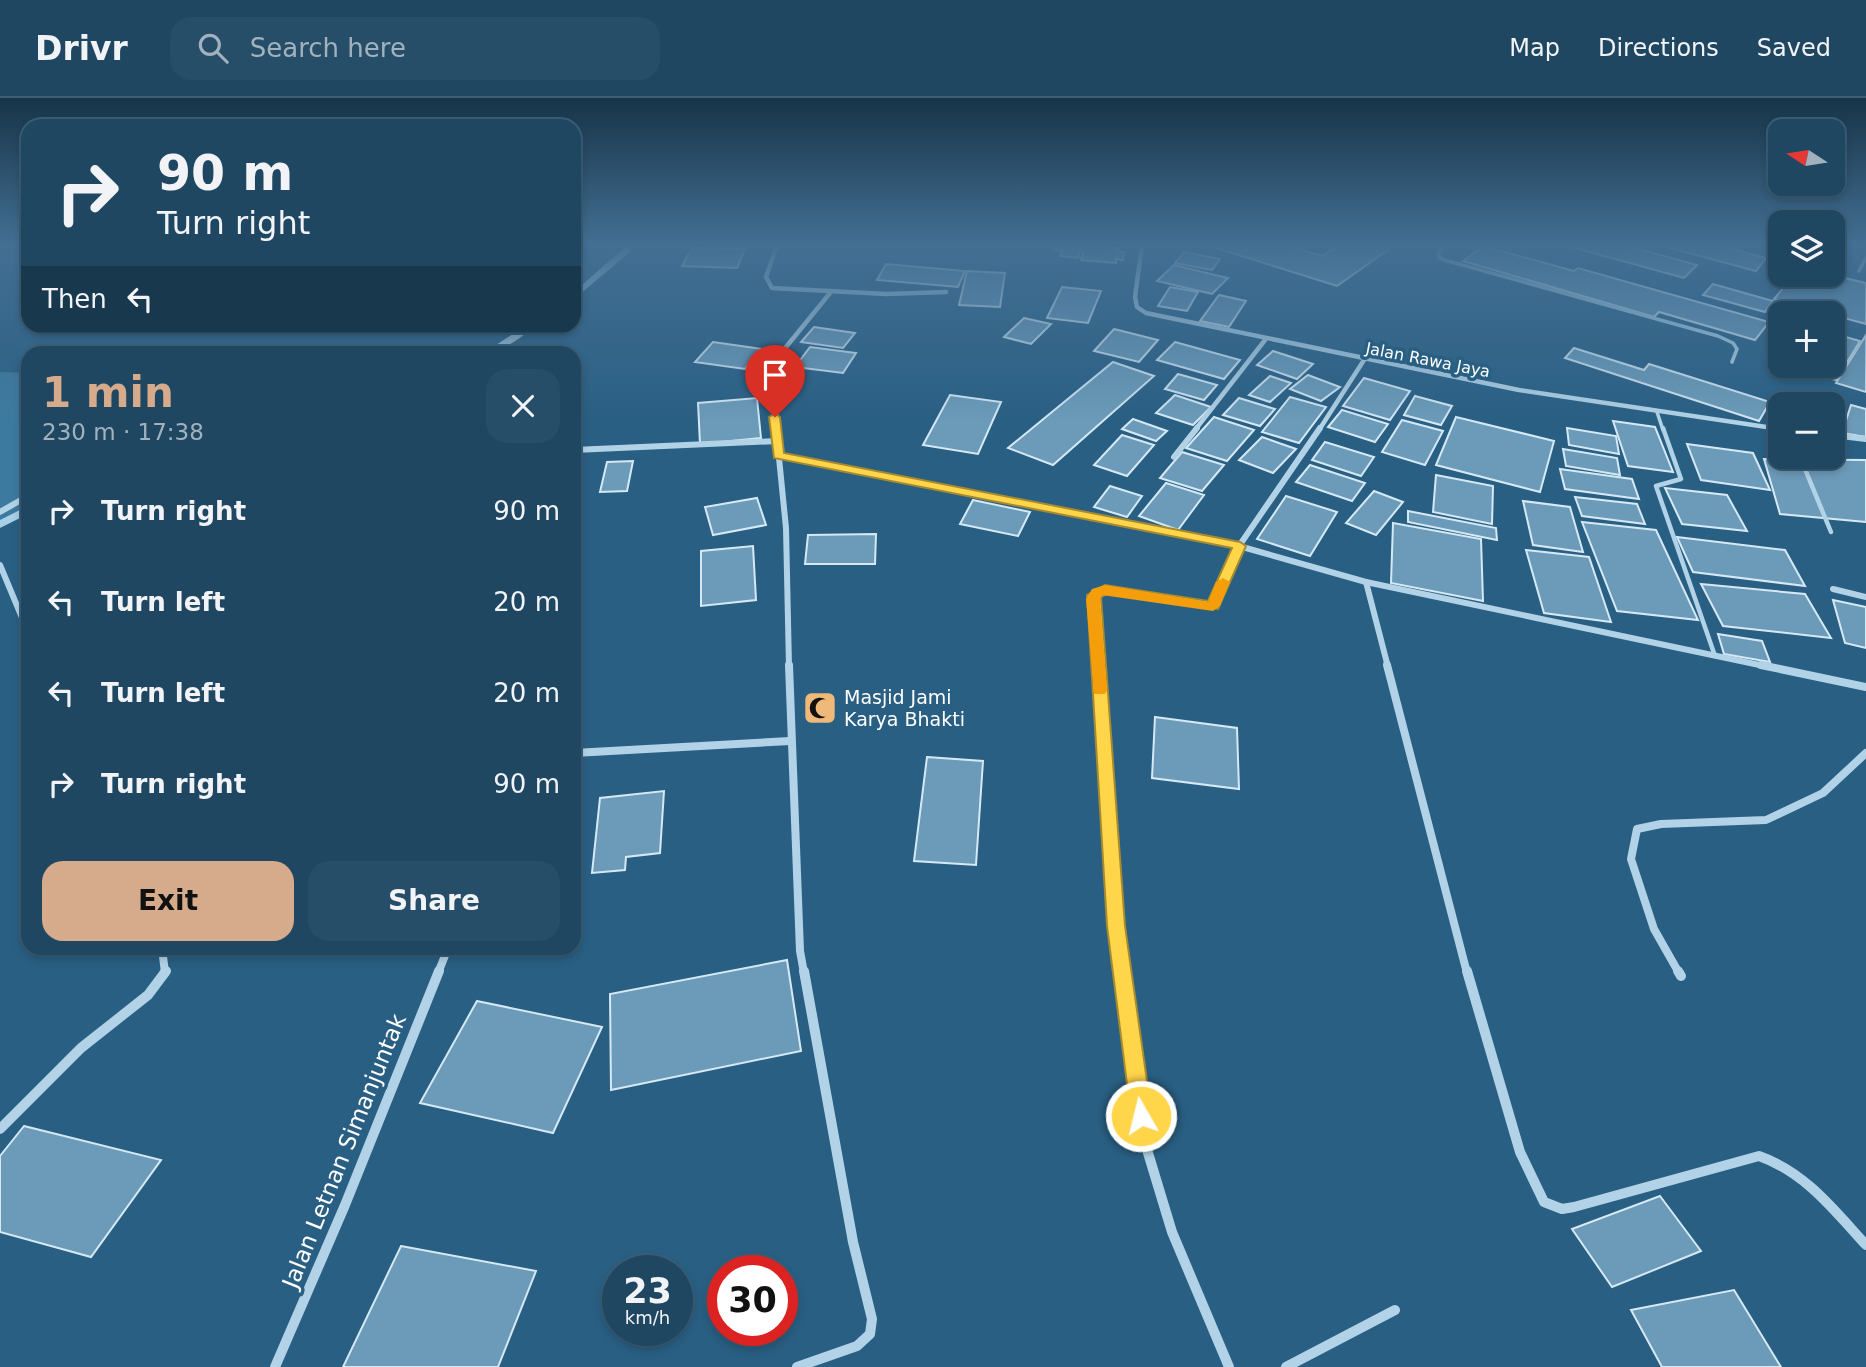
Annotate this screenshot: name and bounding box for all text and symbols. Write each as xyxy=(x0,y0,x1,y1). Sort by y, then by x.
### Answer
search box xyxy=(170,17,660,80)
text: Drivr xyxy=(35,29,128,68)
icon: search xyxy=(194,29,232,67)
text: Search here xyxy=(250,33,406,63)
text: Map xyxy=(1509,34,1560,62)
text: Directions xyxy=(1598,34,1719,62)
text: Saved xyxy=(1757,34,1831,62)
north arrow xyxy=(1768,119,1844,196)
map controls xyxy=(1768,119,1845,469)
text: 90 m xyxy=(157,145,293,202)
icon: right xyxy=(42,147,133,238)
text: Turn right xyxy=(157,204,310,242)
button: layers xyxy=(1768,210,1845,287)
icon: left xyxy=(121,280,159,318)
text: Then xyxy=(42,284,107,314)
button: + xyxy=(1768,301,1845,378)
street label: Jalan Rawa Jaya xyxy=(1363,338,1492,381)
pin xyxy=(745,345,805,417)
icon: arrive xyxy=(756,356,794,394)
text: 1 min xyxy=(42,368,174,417)
button: close xyxy=(486,369,560,443)
button: − xyxy=(1768,392,1845,469)
text: 230 m · 17:38 xyxy=(42,419,204,445)
icon: right xyxy=(42,492,80,530)
text: Turn right xyxy=(101,496,246,526)
text: 90 m xyxy=(493,496,560,526)
icon: left xyxy=(42,583,80,621)
text: Turn left xyxy=(101,587,225,617)
text: 20 m xyxy=(493,587,560,617)
icon: left xyxy=(42,674,80,712)
text: Turn left xyxy=(101,678,225,708)
text: 20 m xyxy=(493,678,560,708)
place label: Masjid Jami Karya Bhakti xyxy=(844,686,965,730)
mosque icon: Masjid Jami Karya Bhakti xyxy=(801,689,839,727)
icon: right xyxy=(42,765,80,803)
text: Turn right xyxy=(101,769,246,799)
text: 90 m xyxy=(493,769,560,799)
button: Exit xyxy=(42,861,294,941)
button: Share xyxy=(308,861,560,941)
street label: Jalan Letnan Simanjuntak xyxy=(276,1009,411,1294)
position arrow xyxy=(1104,1079,1178,1153)
speed limit sign: 30 xyxy=(707,1255,798,1346)
text: 23 xyxy=(623,1271,672,1311)
text: km/h xyxy=(625,1307,670,1328)

